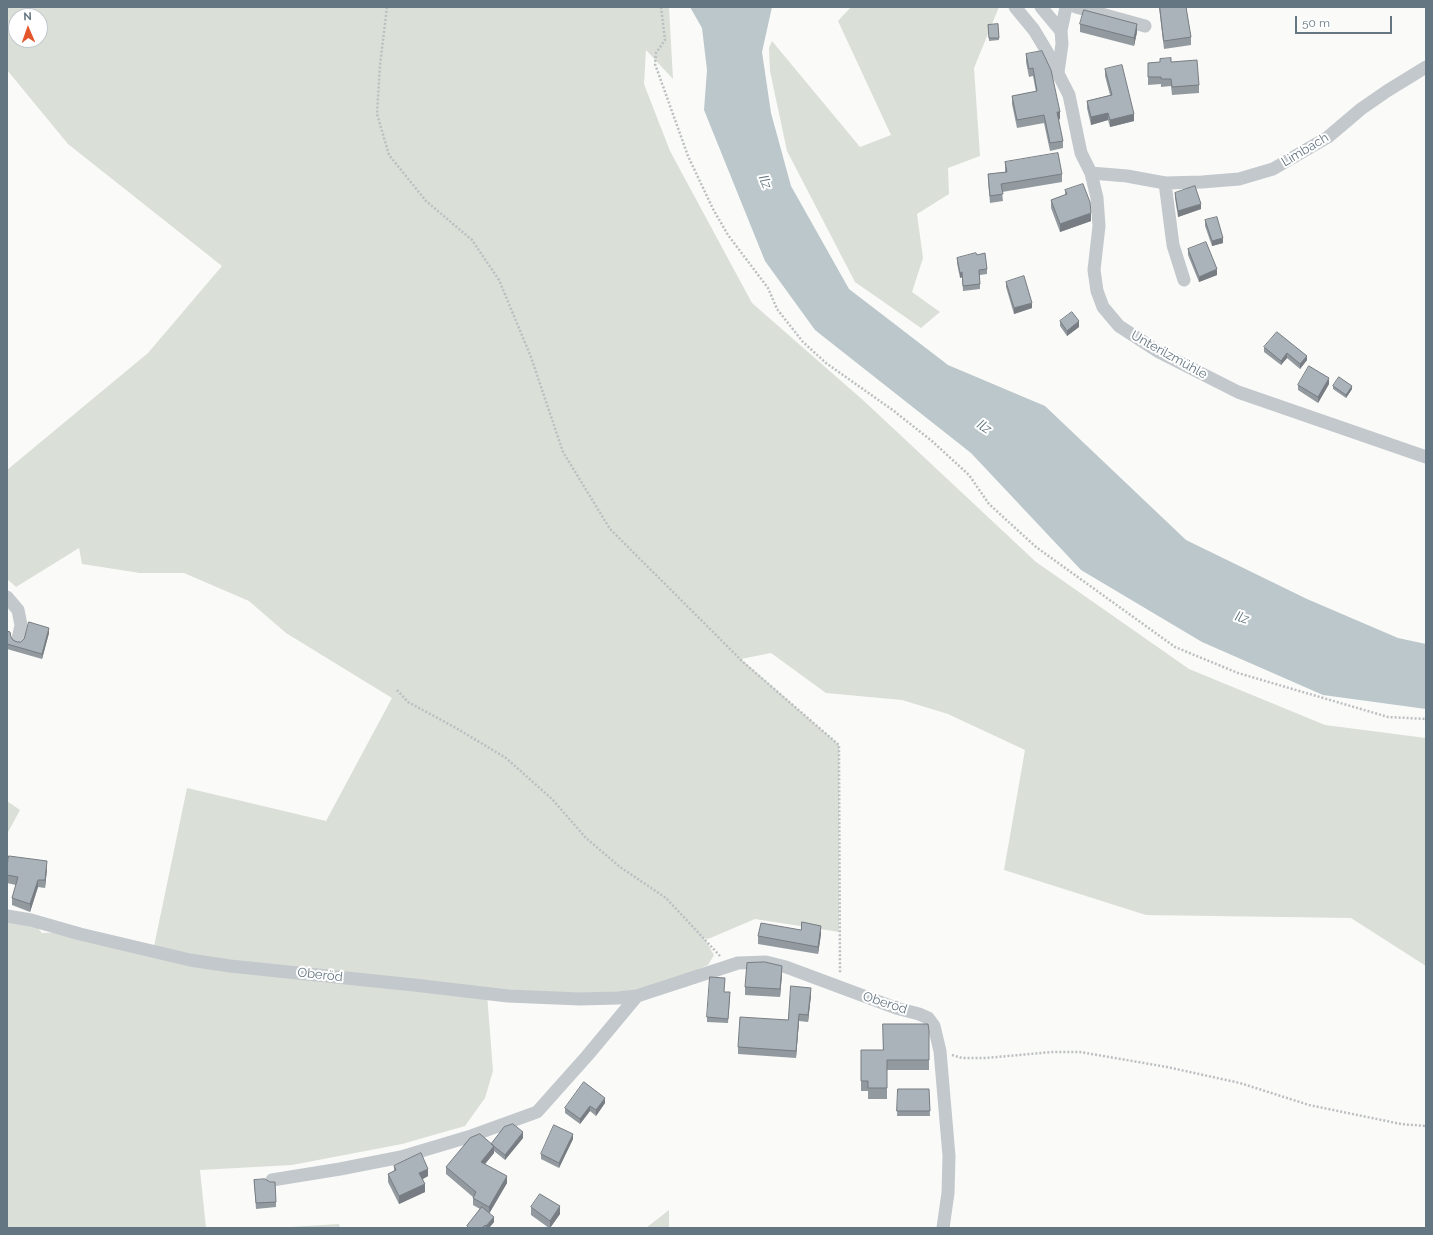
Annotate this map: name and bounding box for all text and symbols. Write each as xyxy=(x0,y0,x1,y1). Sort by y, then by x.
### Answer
north arrow xyxy=(8,8,48,48)
scale bar xyxy=(1297,8,1394,34)
text: N xyxy=(23,10,32,23)
text: 50 m xyxy=(1302,16,1330,30)
street label: Limbach xyxy=(1279,130,1331,170)
water label: Ilz xyxy=(755,173,775,191)
street label: Unterilzmühle xyxy=(1128,328,1210,382)
water label: Ilz xyxy=(974,416,994,438)
water label: Ilz xyxy=(1233,608,1251,628)
street label: Oberöd xyxy=(297,965,343,985)
street label: Oberöd xyxy=(861,989,909,1017)

